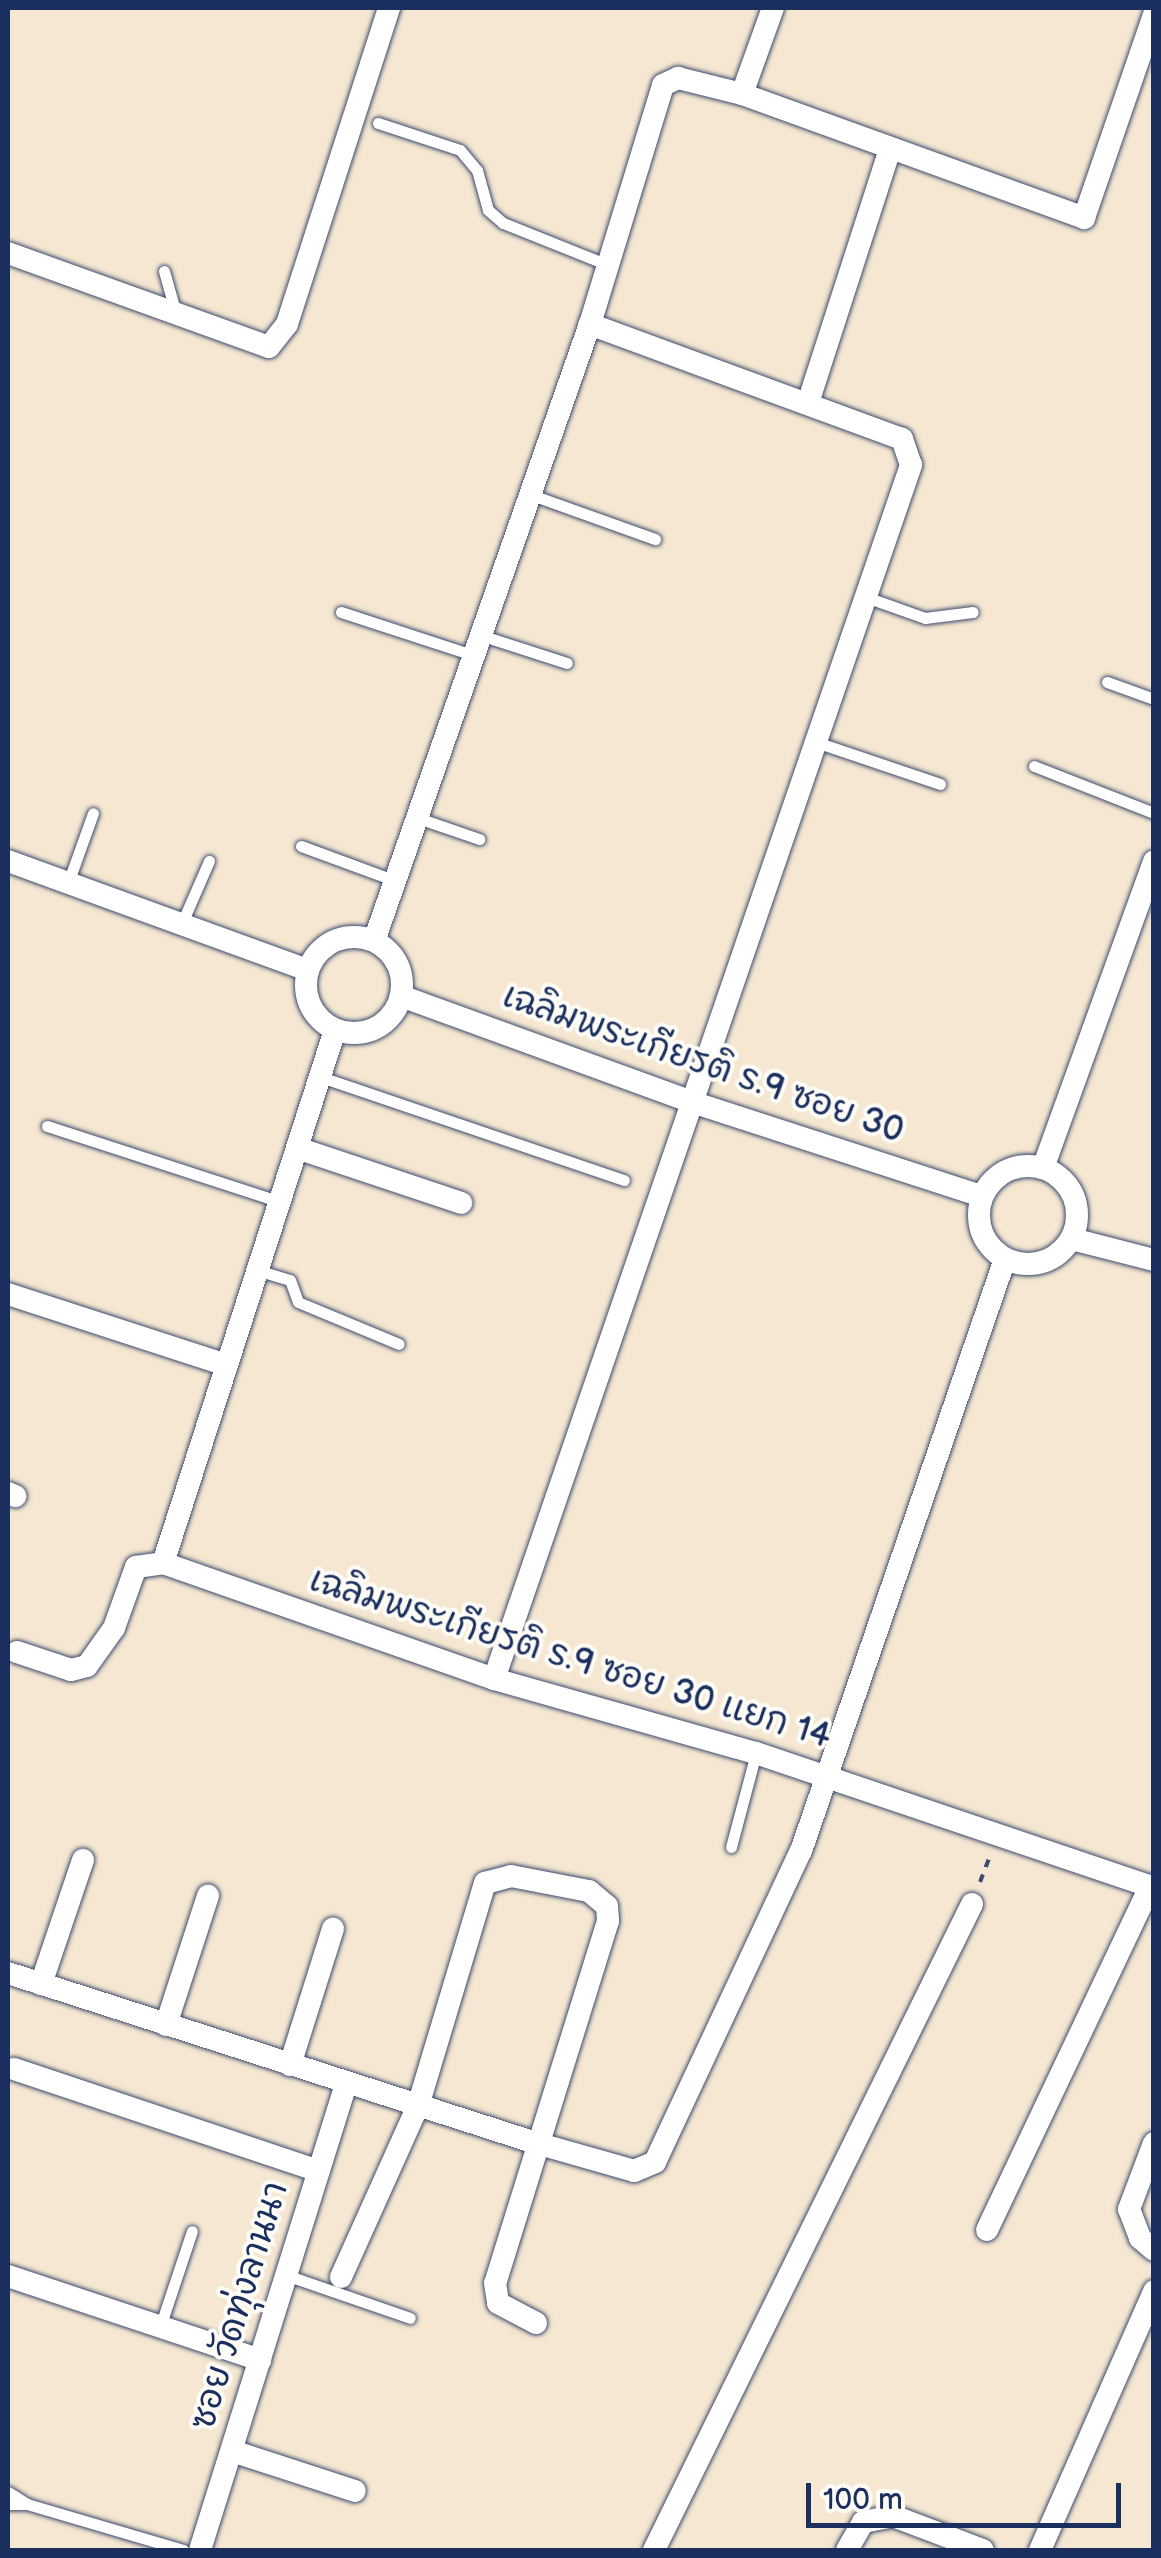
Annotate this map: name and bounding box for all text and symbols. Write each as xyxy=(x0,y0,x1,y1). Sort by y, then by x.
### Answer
street label: เฉลิมพระเกียรติ ร.9 ซอย 30 xyxy=(497,976,909,1152)
street label: เฉลิมพระเกียรติ ร.9 ซอย 30 แยก 14 xyxy=(304,1560,836,1758)
street label: ซอย วัดทุ่งลานนา xyxy=(182,2177,298,2435)
scale bar xyxy=(811,2463,1126,2525)
text: 100 m xyxy=(823,2482,903,2518)

